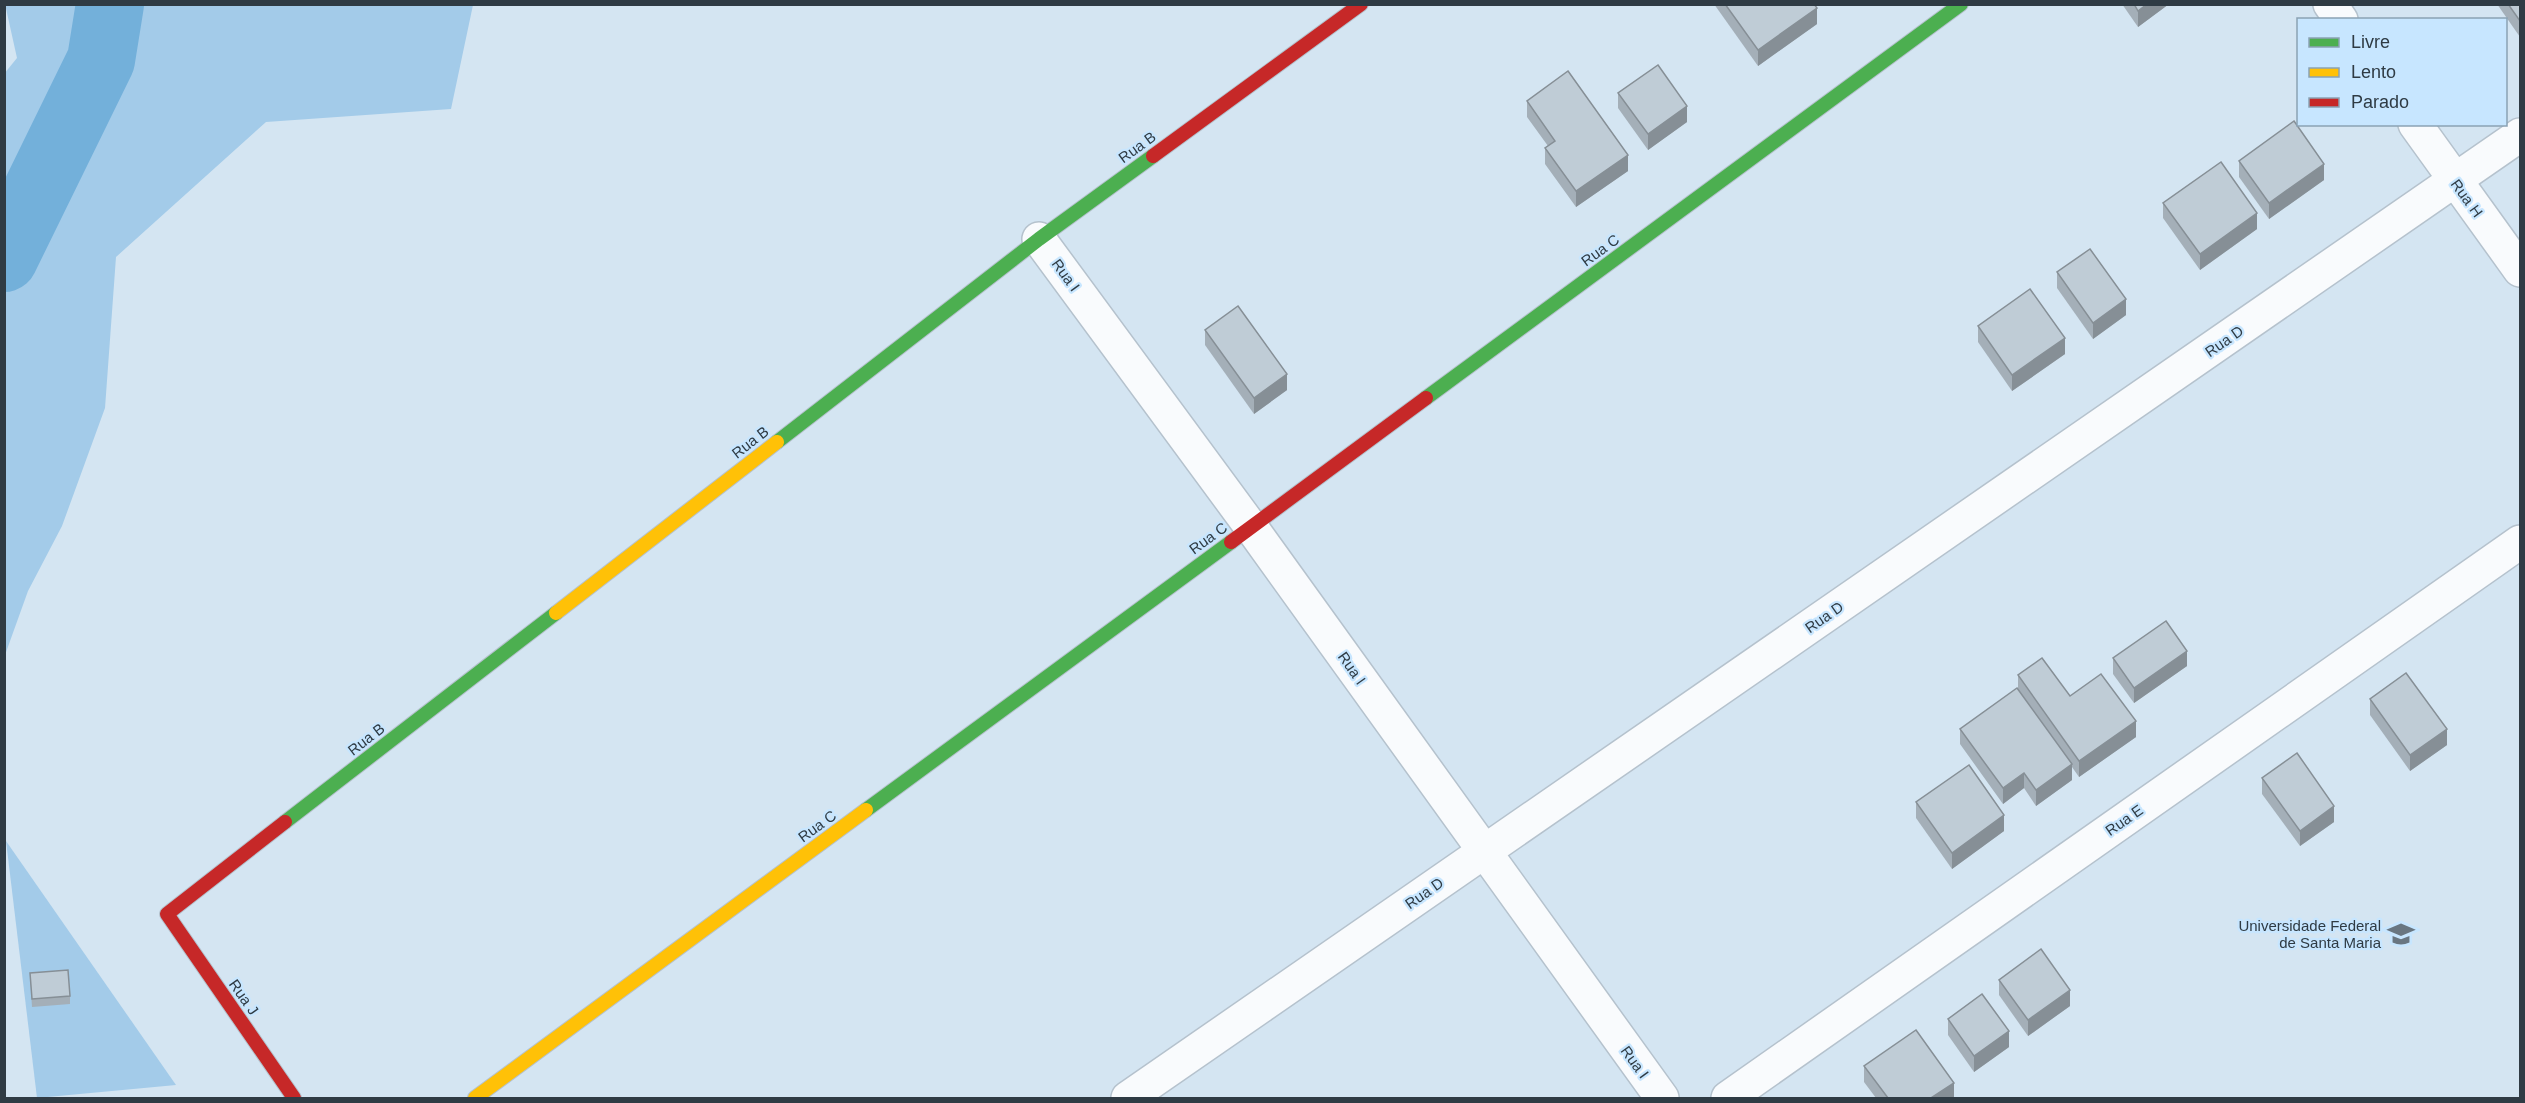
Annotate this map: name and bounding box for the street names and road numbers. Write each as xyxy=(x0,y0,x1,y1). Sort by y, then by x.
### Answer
street label: Rua B xyxy=(1115,128,1159,166)
street label: Rua H xyxy=(2448,176,2486,220)
street label: Rua C xyxy=(1578,231,1622,269)
street label: Rua I xyxy=(1049,255,1083,295)
street label: Rua D xyxy=(2202,322,2246,360)
street label: Rua B xyxy=(728,422,772,462)
street label: Rua C xyxy=(1186,519,1230,557)
street label: Rua D xyxy=(1802,598,1846,636)
street label: Rua I xyxy=(1335,648,1369,688)
street label: Rua B xyxy=(344,719,388,759)
street label: Rua E xyxy=(2102,801,2146,839)
street label: Rua C xyxy=(795,807,839,845)
street label: Rua D xyxy=(1402,874,1446,912)
street label: Rua J xyxy=(226,976,262,1018)
street label: Rua I xyxy=(1618,1042,1652,1082)

